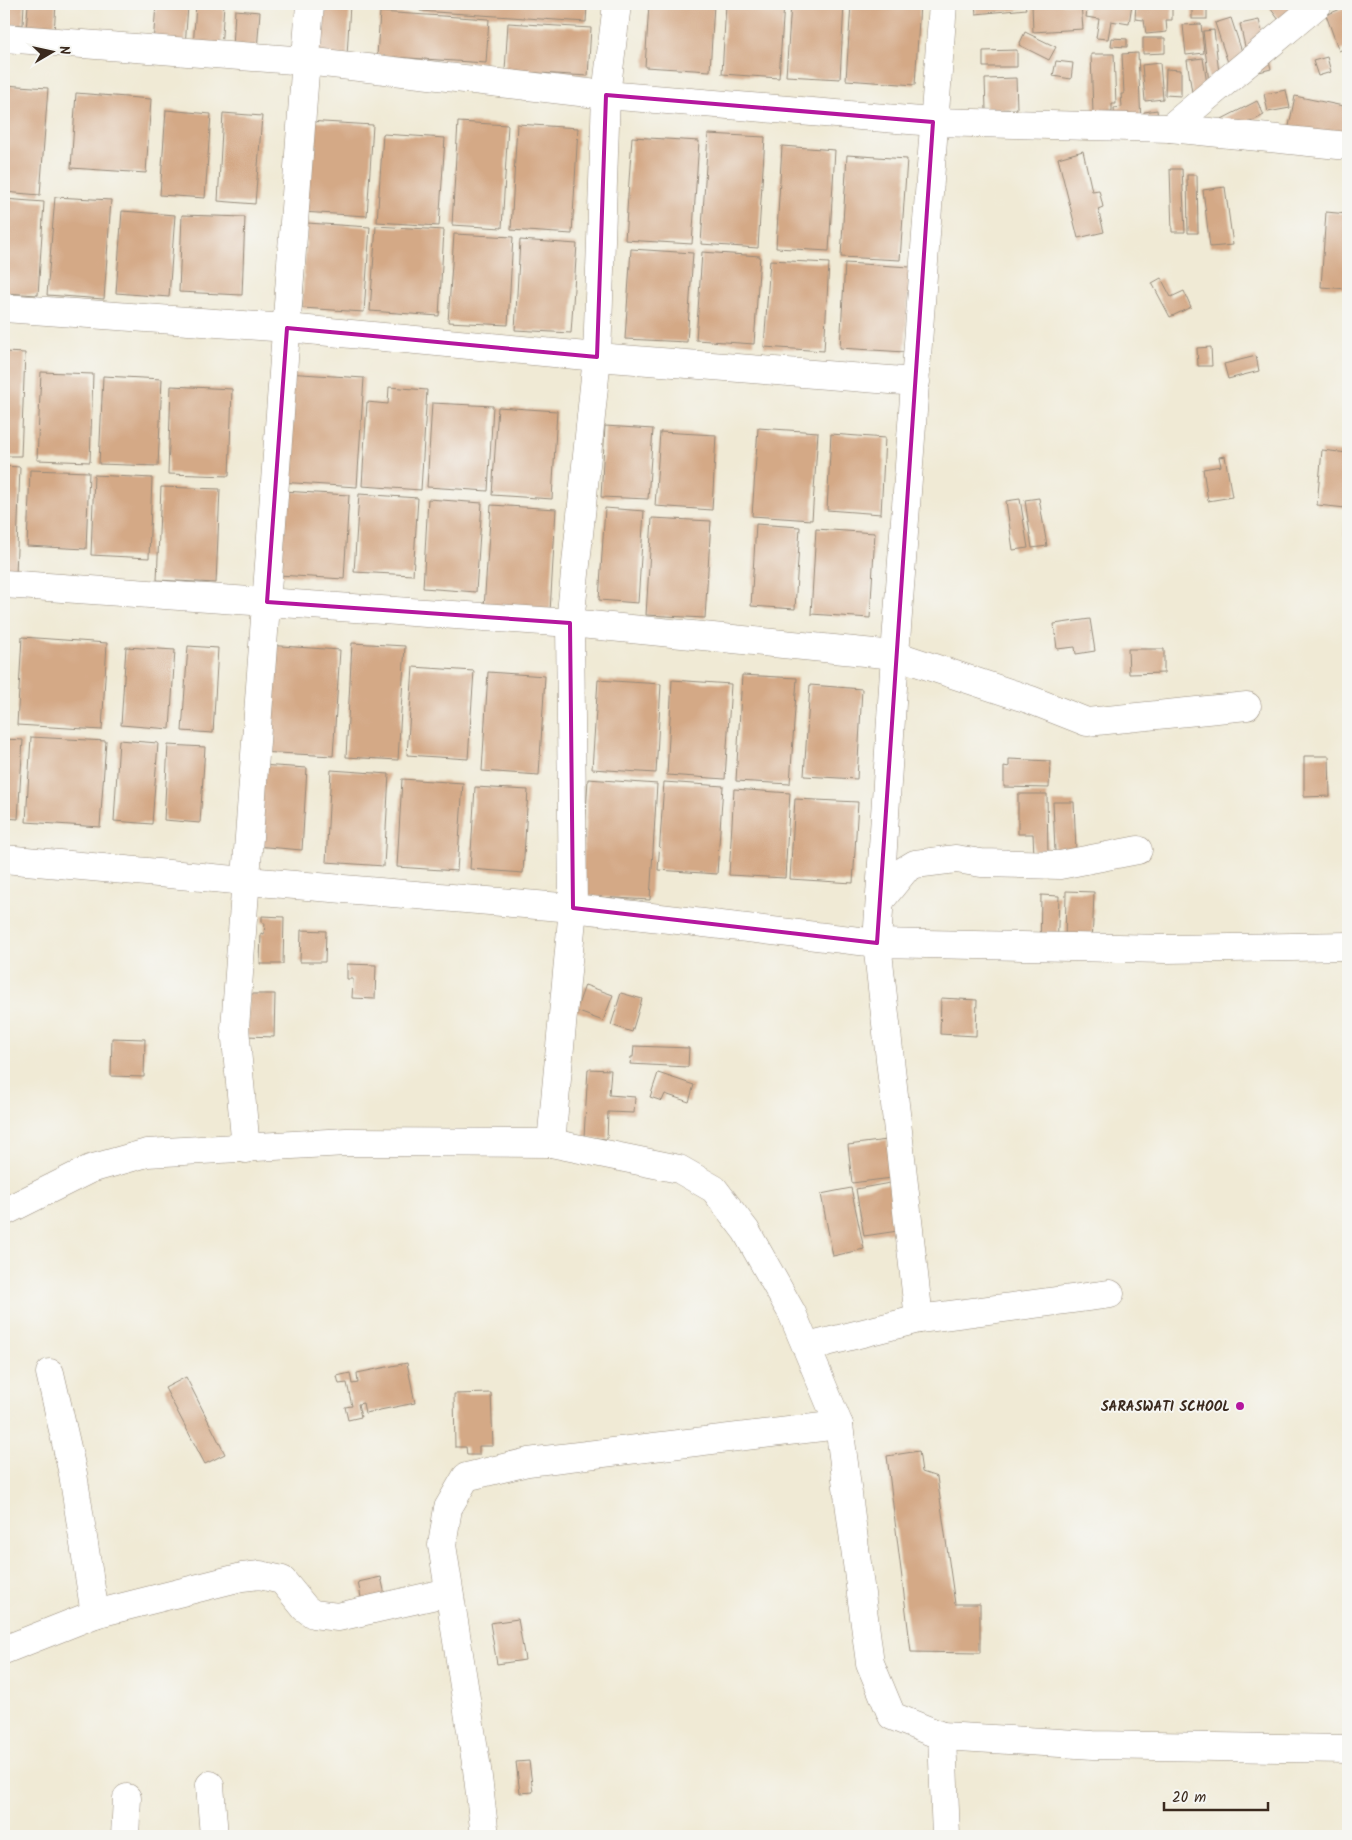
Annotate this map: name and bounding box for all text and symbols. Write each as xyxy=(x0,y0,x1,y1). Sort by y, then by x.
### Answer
north arrow xyxy=(28,28,78,78)
text: N xyxy=(52,44,75,56)
place label: SARASWATI SCHOOL xyxy=(1101,1396,1230,1418)
marker: SARASWATI SCHOOL xyxy=(1234,1400,1246,1412)
scale bar xyxy=(1164,1780,1268,1812)
text: 20 m xyxy=(1172,1786,1206,1810)

